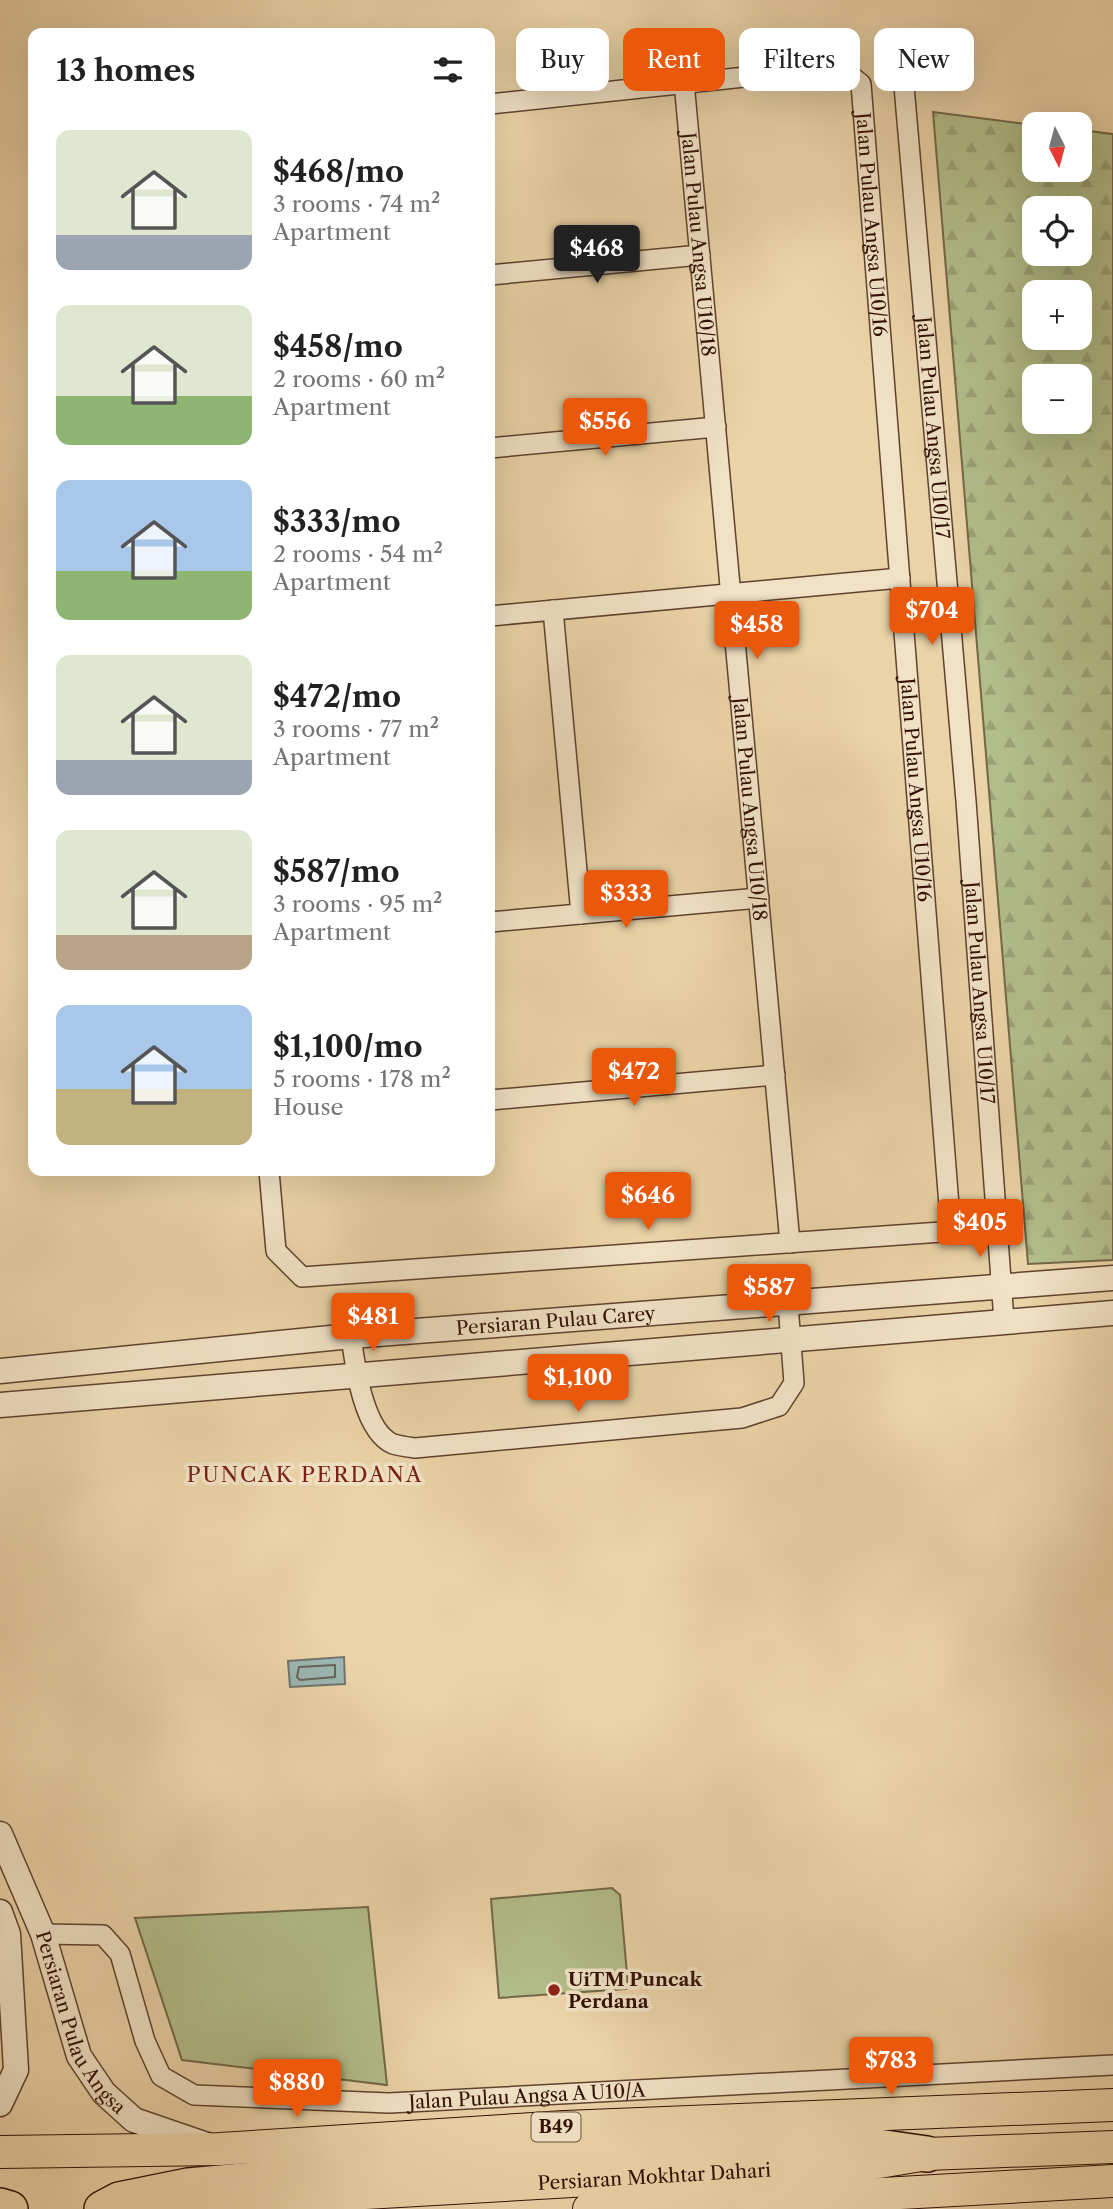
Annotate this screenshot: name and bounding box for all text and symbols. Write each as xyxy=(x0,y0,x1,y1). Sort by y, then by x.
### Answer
chip: Buy xyxy=(516,28,609,91)
chip: Rent xyxy=(623,28,725,91)
chip: Filters xyxy=(739,28,860,91)
chip: New xyxy=(874,28,974,91)
icon: filters xyxy=(429,51,467,89)
text: 13 homes xyxy=(56,52,195,89)
street label: Jalan Pulau Angsa U10/16 xyxy=(851,109,892,338)
north arrow xyxy=(1022,112,1092,182)
map controls xyxy=(1022,112,1092,434)
street label: Jalan Pulau Angsa U10/18 xyxy=(676,128,720,357)
text: $468/mo xyxy=(273,153,404,190)
icon: home xyxy=(112,158,196,242)
text: 3 rooms · 74 m² xyxy=(273,190,440,218)
button: locate xyxy=(1022,196,1092,266)
text: Apartment xyxy=(273,218,391,246)
pin: $468 xyxy=(556,226,638,285)
text: $468 xyxy=(570,234,624,262)
button: + xyxy=(1022,280,1092,350)
street label: Jalan Pulau Angsa U10/17 xyxy=(912,313,954,540)
text: $458/mo xyxy=(273,328,403,365)
icon: home xyxy=(112,333,196,417)
button: − xyxy=(1022,364,1092,434)
text: 2 rooms · 60 m² xyxy=(273,365,445,393)
text: Apartment xyxy=(273,393,391,421)
pin: $556 xyxy=(564,398,646,458)
text: $556 xyxy=(579,407,631,435)
text: $333/mo xyxy=(273,503,401,540)
icon: home xyxy=(112,508,196,592)
text: 2 rooms · 54 m² xyxy=(273,540,443,568)
text: Apartment xyxy=(273,568,391,596)
pin: $704 xyxy=(891,588,973,647)
text: $704 xyxy=(905,596,959,624)
pin: $458 xyxy=(716,602,798,661)
text: $458 xyxy=(730,610,784,638)
street label: Jalan Pulau Angsa U10/16 xyxy=(895,674,936,903)
text: $472/mo xyxy=(273,678,401,715)
icon: home xyxy=(112,683,196,767)
street label: Jalan Pulau Angsa U10/18 xyxy=(728,693,772,922)
text: 3 rooms · 77 m² xyxy=(273,715,439,743)
text: Apartment xyxy=(273,743,391,771)
text: $587/mo xyxy=(273,853,400,890)
icon: home xyxy=(112,858,196,942)
pin: $333 xyxy=(585,870,667,930)
street label: Jalan Pulau Angsa U10/17 xyxy=(960,878,999,1105)
text: $333 xyxy=(600,879,652,907)
text: 3 rooms · 95 m² xyxy=(273,890,442,918)
text: Apartment xyxy=(273,918,391,946)
text: $1,100/mo xyxy=(273,1028,423,1065)
icon: home xyxy=(112,1033,196,1117)
pin: $472 xyxy=(593,1048,675,1108)
text: $472 xyxy=(608,1057,660,1085)
text: 5 rooms · 178 m² xyxy=(273,1065,451,1093)
text: House xyxy=(273,1093,343,1121)
pin: $646 xyxy=(607,1172,689,1232)
text: $646 xyxy=(621,1181,675,1209)
pin: $405 xyxy=(939,1200,1021,1259)
text: $405 xyxy=(953,1208,1007,1236)
pin: $587 xyxy=(728,1264,810,1324)
text: $587 xyxy=(743,1273,795,1301)
pin: $481 xyxy=(332,1294,414,1353)
text: $481 xyxy=(348,1302,399,1330)
street label: Persiaran Pulau Carey xyxy=(455,1302,657,1340)
pin: $1,100 xyxy=(521,1354,635,1414)
text: $1,100 xyxy=(544,1363,612,1391)
district label: PUNCAK PERDANA xyxy=(187,1462,423,1487)
street label: Persiaran Pulau Angsa xyxy=(31,1928,130,2119)
place label: UiTM Puncak Perdana xyxy=(568,1968,702,2013)
marker: UiTM Puncak Perdana xyxy=(546,1982,562,1998)
pin: $783 xyxy=(850,2038,932,2097)
text: $783 xyxy=(865,2046,917,2074)
pin: $880 xyxy=(256,2060,338,2119)
text: $880 xyxy=(269,2068,325,2096)
street label: Jalan Pulau Angsa A U10/A xyxy=(405,2079,647,2114)
road number: B49 xyxy=(532,2112,580,2141)
street label: Persiaran Mokhtar Dahari xyxy=(537,2159,772,2195)

